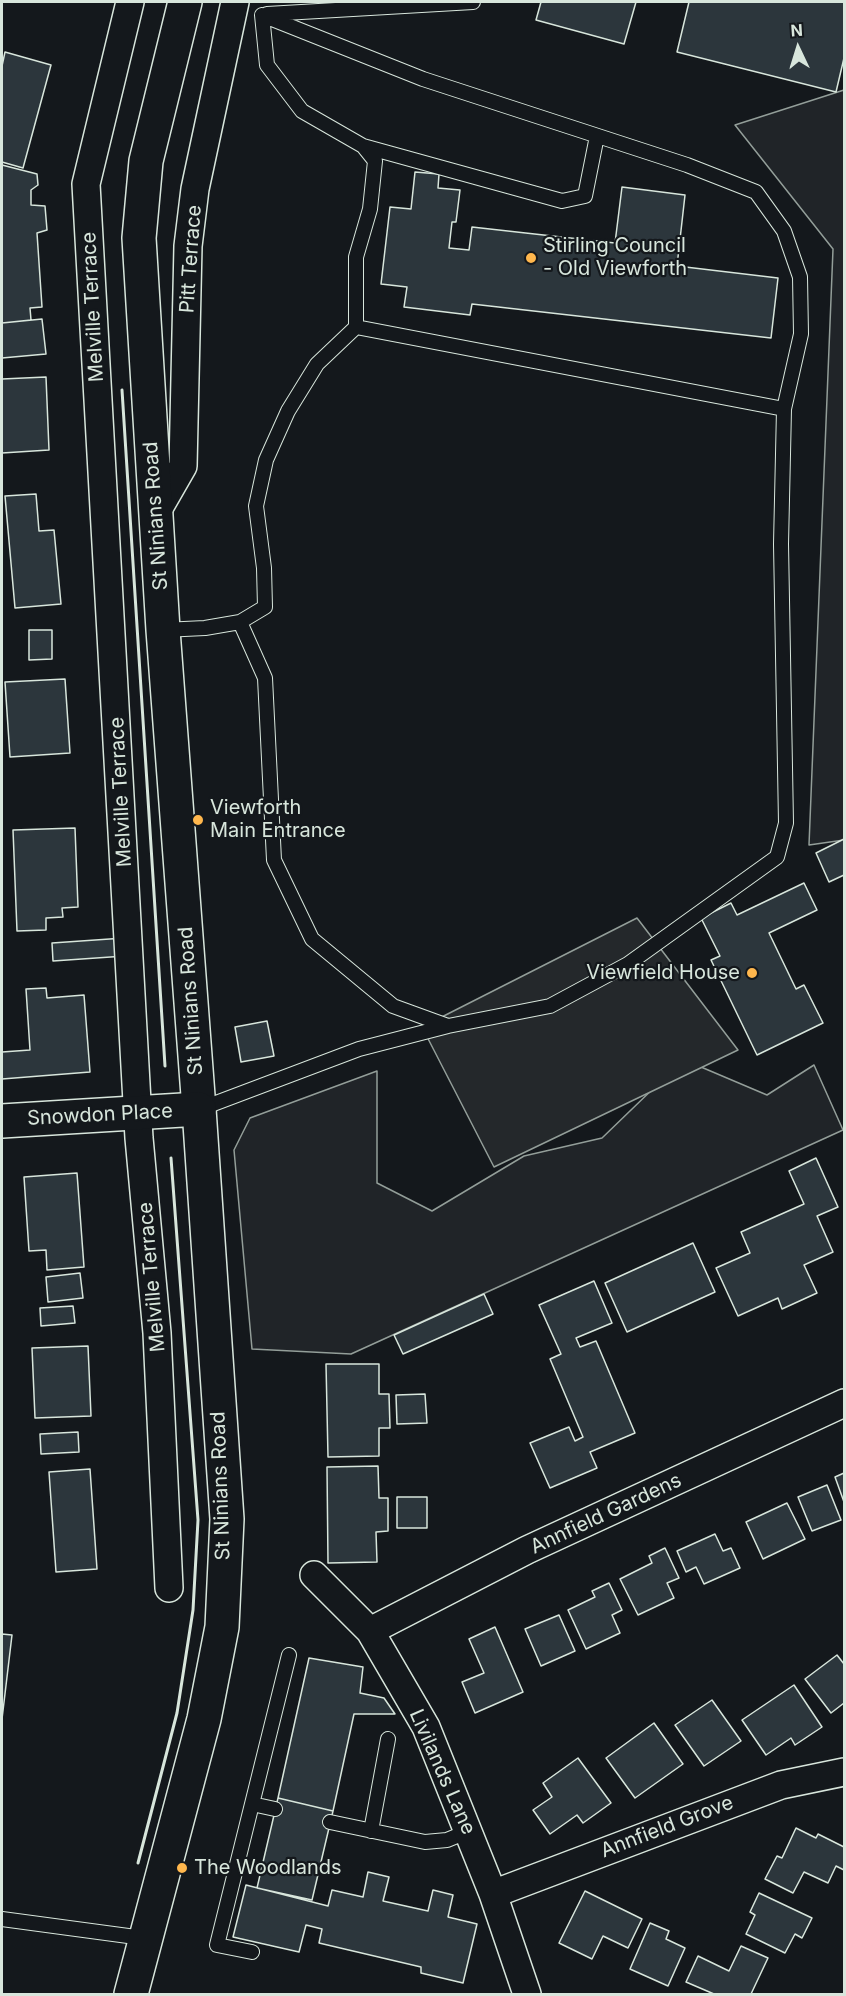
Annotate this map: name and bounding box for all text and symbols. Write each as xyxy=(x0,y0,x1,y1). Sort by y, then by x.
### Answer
north arrow xyxy=(768,18,828,78)
text: N xyxy=(790,20,804,40)
street label: Pitt Terrace xyxy=(175,204,207,314)
street label: Melville Terrace xyxy=(77,231,109,383)
place label: Stirling Council - Old Viewforth xyxy=(543,234,687,281)
marker: Stirling Council - Old Viewforth xyxy=(524,251,538,265)
street label: St Ninians Road xyxy=(139,441,173,591)
street label: Melville Terrace xyxy=(105,716,137,868)
place label: Viewforth Main Entrance xyxy=(210,796,346,843)
marker: Viewforth Main Entrance xyxy=(191,813,205,827)
street label: St Ninians Road xyxy=(174,926,208,1076)
place label: Viewfield House xyxy=(586,961,740,985)
marker: Viewfield House xyxy=(745,966,759,980)
street label: Snowdon Place xyxy=(27,1099,173,1131)
street label: Melville Terrace xyxy=(133,1201,171,1353)
street label: St Ninians Road xyxy=(206,1411,236,1561)
street label: Annfield Gardens xyxy=(527,1469,685,1559)
street label: Livilands Lane xyxy=(404,1706,480,1838)
street label: Annfield Grove xyxy=(597,1791,737,1863)
place label: The Woodlands xyxy=(194,1856,342,1880)
marker: The Woodlands xyxy=(175,1861,189,1875)

